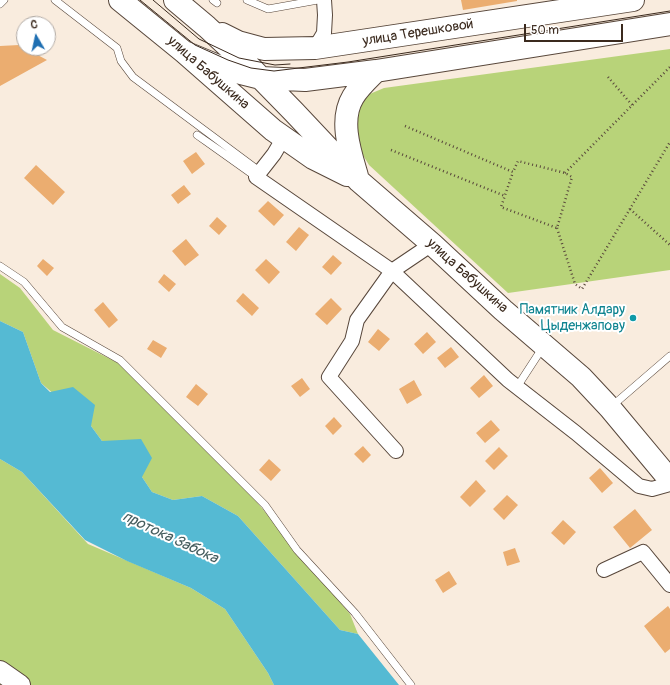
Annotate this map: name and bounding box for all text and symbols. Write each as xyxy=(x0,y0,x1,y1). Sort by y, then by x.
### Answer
north arrow xyxy=(16,16,56,56)
street label: улица Терешковой xyxy=(361,16,475,50)
scale bar xyxy=(526,16,625,42)
text: С xyxy=(30,18,39,32)
text: 50 m xyxy=(531,23,559,38)
street label: улица Бабушкина xyxy=(164,33,252,113)
street label: улица Бабушкина xyxy=(423,235,511,317)
place label: Памятник Алдару Цыденжапову xyxy=(520,302,625,334)
marker: Памятник Алдару Цыденжапову xyxy=(628,313,638,323)
water label: протока Забока xyxy=(119,508,221,568)

